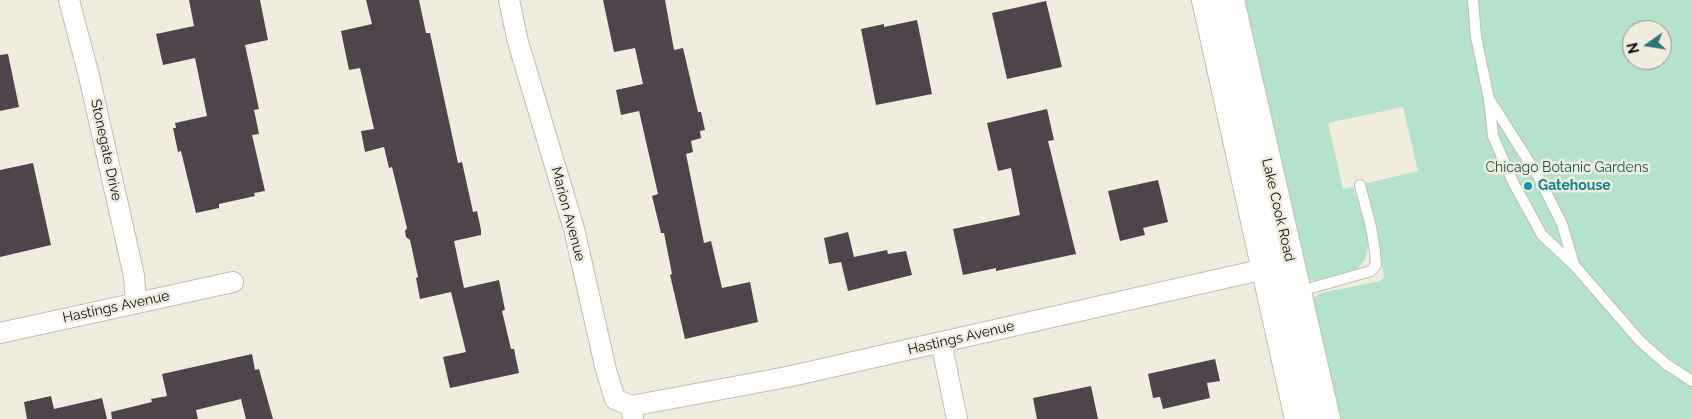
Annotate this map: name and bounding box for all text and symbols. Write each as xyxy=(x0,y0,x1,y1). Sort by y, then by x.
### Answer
north arrow xyxy=(1622,20,1672,70)
text: N xyxy=(1624,41,1642,55)
street label: Stonegate Drive xyxy=(87,98,125,202)
street label: Lake Cook Road xyxy=(1258,157,1298,263)
park label: Chicago Botanic Gardens xyxy=(1485,160,1649,176)
street label: Marion Avenue xyxy=(547,165,589,263)
place label: Gatehouse xyxy=(1538,178,1611,194)
marker: Gatehouse xyxy=(1522,180,1534,192)
street label: Hastings Avenue xyxy=(61,287,171,327)
street label: Hastings Avenue xyxy=(906,318,1016,358)

